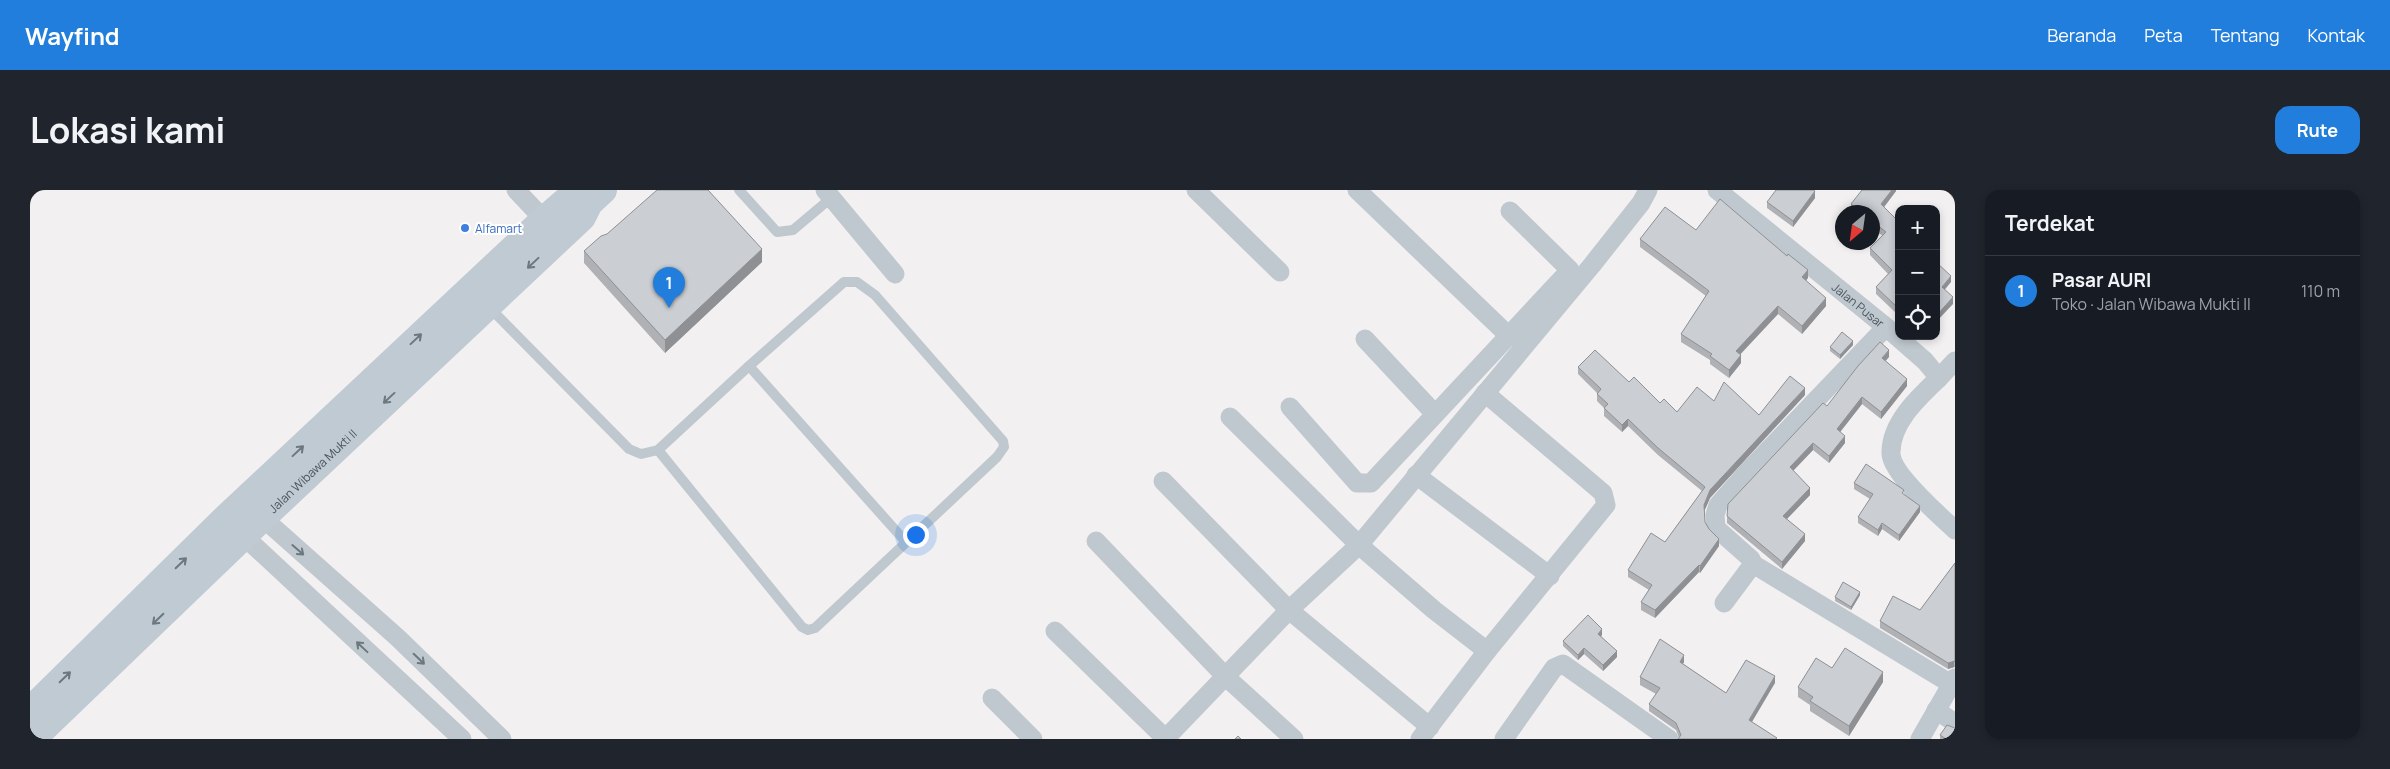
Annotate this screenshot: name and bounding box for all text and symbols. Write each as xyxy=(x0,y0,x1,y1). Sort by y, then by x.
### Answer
text: Wayfind xyxy=(25,19,120,52)
text: Beranda xyxy=(2047,23,2116,47)
text: Peta xyxy=(2144,23,2183,47)
text: Tentang xyxy=(2211,23,2280,47)
text: Kontak xyxy=(2308,23,2365,47)
text: Lokasi kami xyxy=(30,106,225,154)
button: Rute xyxy=(2275,106,2360,154)
north arrow xyxy=(1835,205,1880,250)
map controls xyxy=(1895,205,1940,340)
button: + xyxy=(1895,205,1940,250)
text: Terdekat xyxy=(2005,209,2095,237)
place label: Alfamart xyxy=(475,220,522,237)
marker: Alfamart xyxy=(459,222,471,234)
button: − xyxy=(1895,250,1940,295)
one-way arrow xyxy=(527,257,540,269)
pin: 1 xyxy=(653,267,685,308)
text: Pasar AURI xyxy=(2052,267,2151,293)
street label: Jalan Pusar xyxy=(1829,278,1889,331)
text: 1 xyxy=(2017,280,2025,302)
text: 110 m xyxy=(2301,280,2340,302)
text: Toko · Jalan Wibawa Mukti II xyxy=(2052,293,2251,315)
button: locate xyxy=(1895,295,1940,340)
one-way arrow xyxy=(410,333,423,345)
one-way arrow xyxy=(383,392,396,404)
street label: Jalan Wibawa Mukti II xyxy=(264,425,360,516)
one-way arrow xyxy=(292,445,305,457)
your location xyxy=(903,522,929,548)
one-way arrow xyxy=(292,544,305,556)
one-way arrow xyxy=(175,557,187,569)
one-way arrow xyxy=(151,613,164,625)
one-way arrow xyxy=(356,641,369,652)
one-way arrow xyxy=(413,653,425,665)
one-way arrow xyxy=(59,671,71,683)

